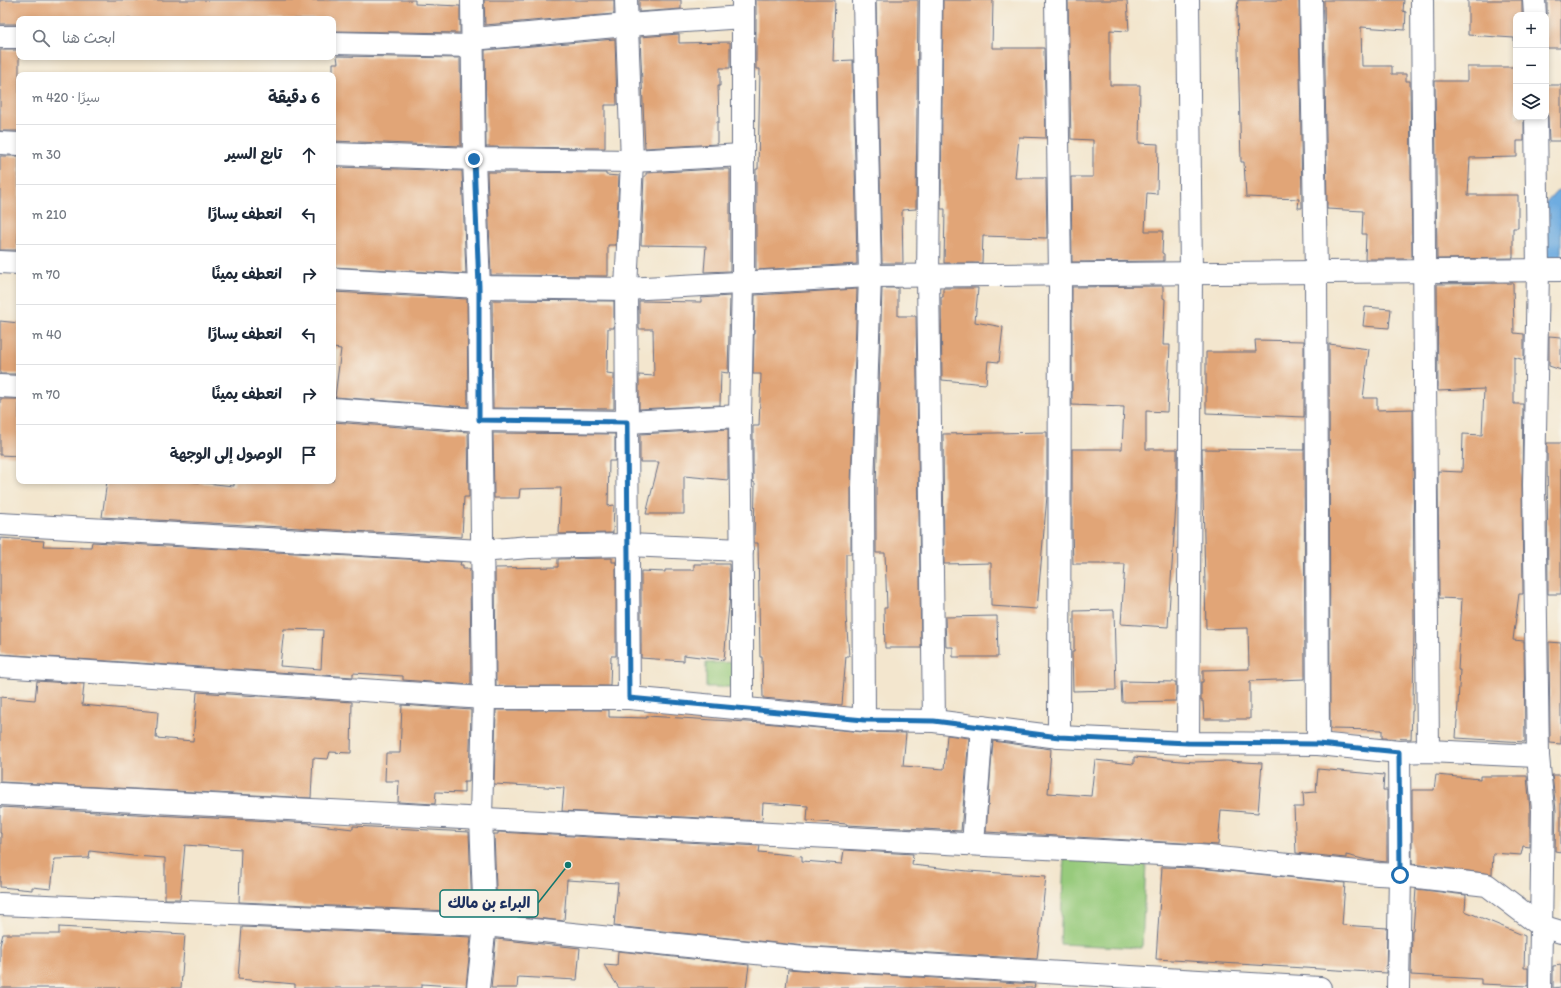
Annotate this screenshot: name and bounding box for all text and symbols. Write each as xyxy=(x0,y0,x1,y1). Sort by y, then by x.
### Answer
map controls xyxy=(1513,12,1549,120)
button: + xyxy=(1513,12,1549,48)
search box xyxy=(16,16,336,60)
icon: search xyxy=(30,27,52,49)
text: ابحث هنا xyxy=(62,29,116,47)
button: − xyxy=(1513,48,1549,84)
button: layers xyxy=(1513,84,1549,120)
text: 6 دقيقة xyxy=(268,87,320,107)
text: سيرًا · 420 m xyxy=(32,90,100,105)
icon: ahead xyxy=(298,144,320,166)
text: تابع السير xyxy=(225,145,282,163)
text: 30 m xyxy=(32,147,61,162)
route end xyxy=(465,150,483,168)
icon: left xyxy=(298,204,320,226)
text: انعطف يسارًا xyxy=(208,205,282,223)
text: 210 m xyxy=(32,207,67,222)
icon: right xyxy=(298,264,320,286)
text: انعطف يمينًا xyxy=(212,265,282,283)
text: 70 m xyxy=(32,267,60,282)
icon: left xyxy=(298,324,320,346)
text: انعطف يسارًا xyxy=(208,325,282,343)
text: 40 m xyxy=(32,327,62,342)
icon: right xyxy=(298,384,320,406)
text: انعطف يمينًا xyxy=(212,385,282,403)
text: 70 m xyxy=(32,387,60,402)
icon: arrive xyxy=(298,444,320,466)
text: الوصول إلى الوجهة xyxy=(170,445,282,463)
route start xyxy=(1391,866,1409,884)
callout: البراء بن مالك xyxy=(440,890,538,917)
text: البراء بن مالك xyxy=(448,894,530,912)

